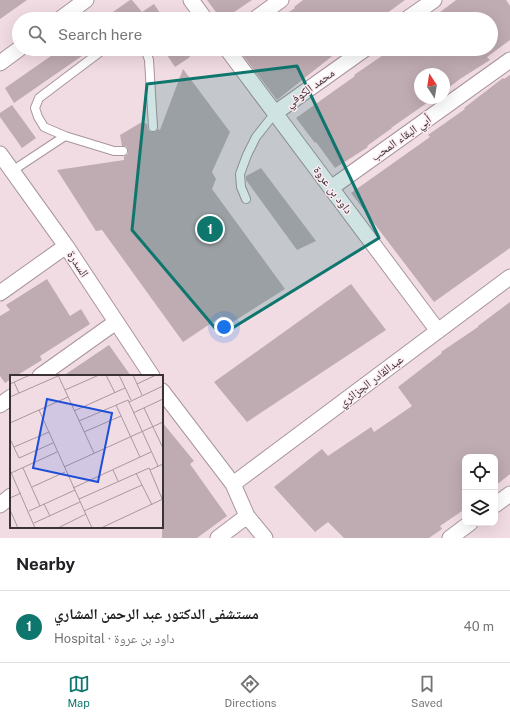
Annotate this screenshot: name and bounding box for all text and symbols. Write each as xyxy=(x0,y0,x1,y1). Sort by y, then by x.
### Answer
search box xyxy=(12,12,498,56)
icon: search xyxy=(26,23,48,45)
text: Search here xyxy=(58,26,142,43)
street label: محمد الكوفي xyxy=(283,66,339,113)
north arrow xyxy=(414,68,450,104)
street label: أبي البقاء المحب xyxy=(368,112,436,166)
street label: داود بن عروة xyxy=(310,163,355,217)
pin: 1 xyxy=(197,214,223,244)
street label: السدرة xyxy=(64,248,92,280)
your location xyxy=(214,317,234,337)
street label: عبدالقادر الجزائري xyxy=(336,352,408,412)
inset map xyxy=(10,375,163,528)
map controls xyxy=(462,454,498,526)
button: locate xyxy=(462,454,498,490)
button: layers xyxy=(462,490,498,526)
text: Nearby xyxy=(16,554,75,574)
text: مستشفى الدكتور عبد الرحمن المشاري xyxy=(54,605,259,622)
text: 1 xyxy=(26,619,32,634)
text: 40 m xyxy=(463,619,494,634)
text: Hospital · داود بن عروة xyxy=(54,631,175,646)
tab: Map xyxy=(67,673,90,709)
tab: Directions xyxy=(225,673,276,709)
tab: Saved xyxy=(411,673,443,709)

